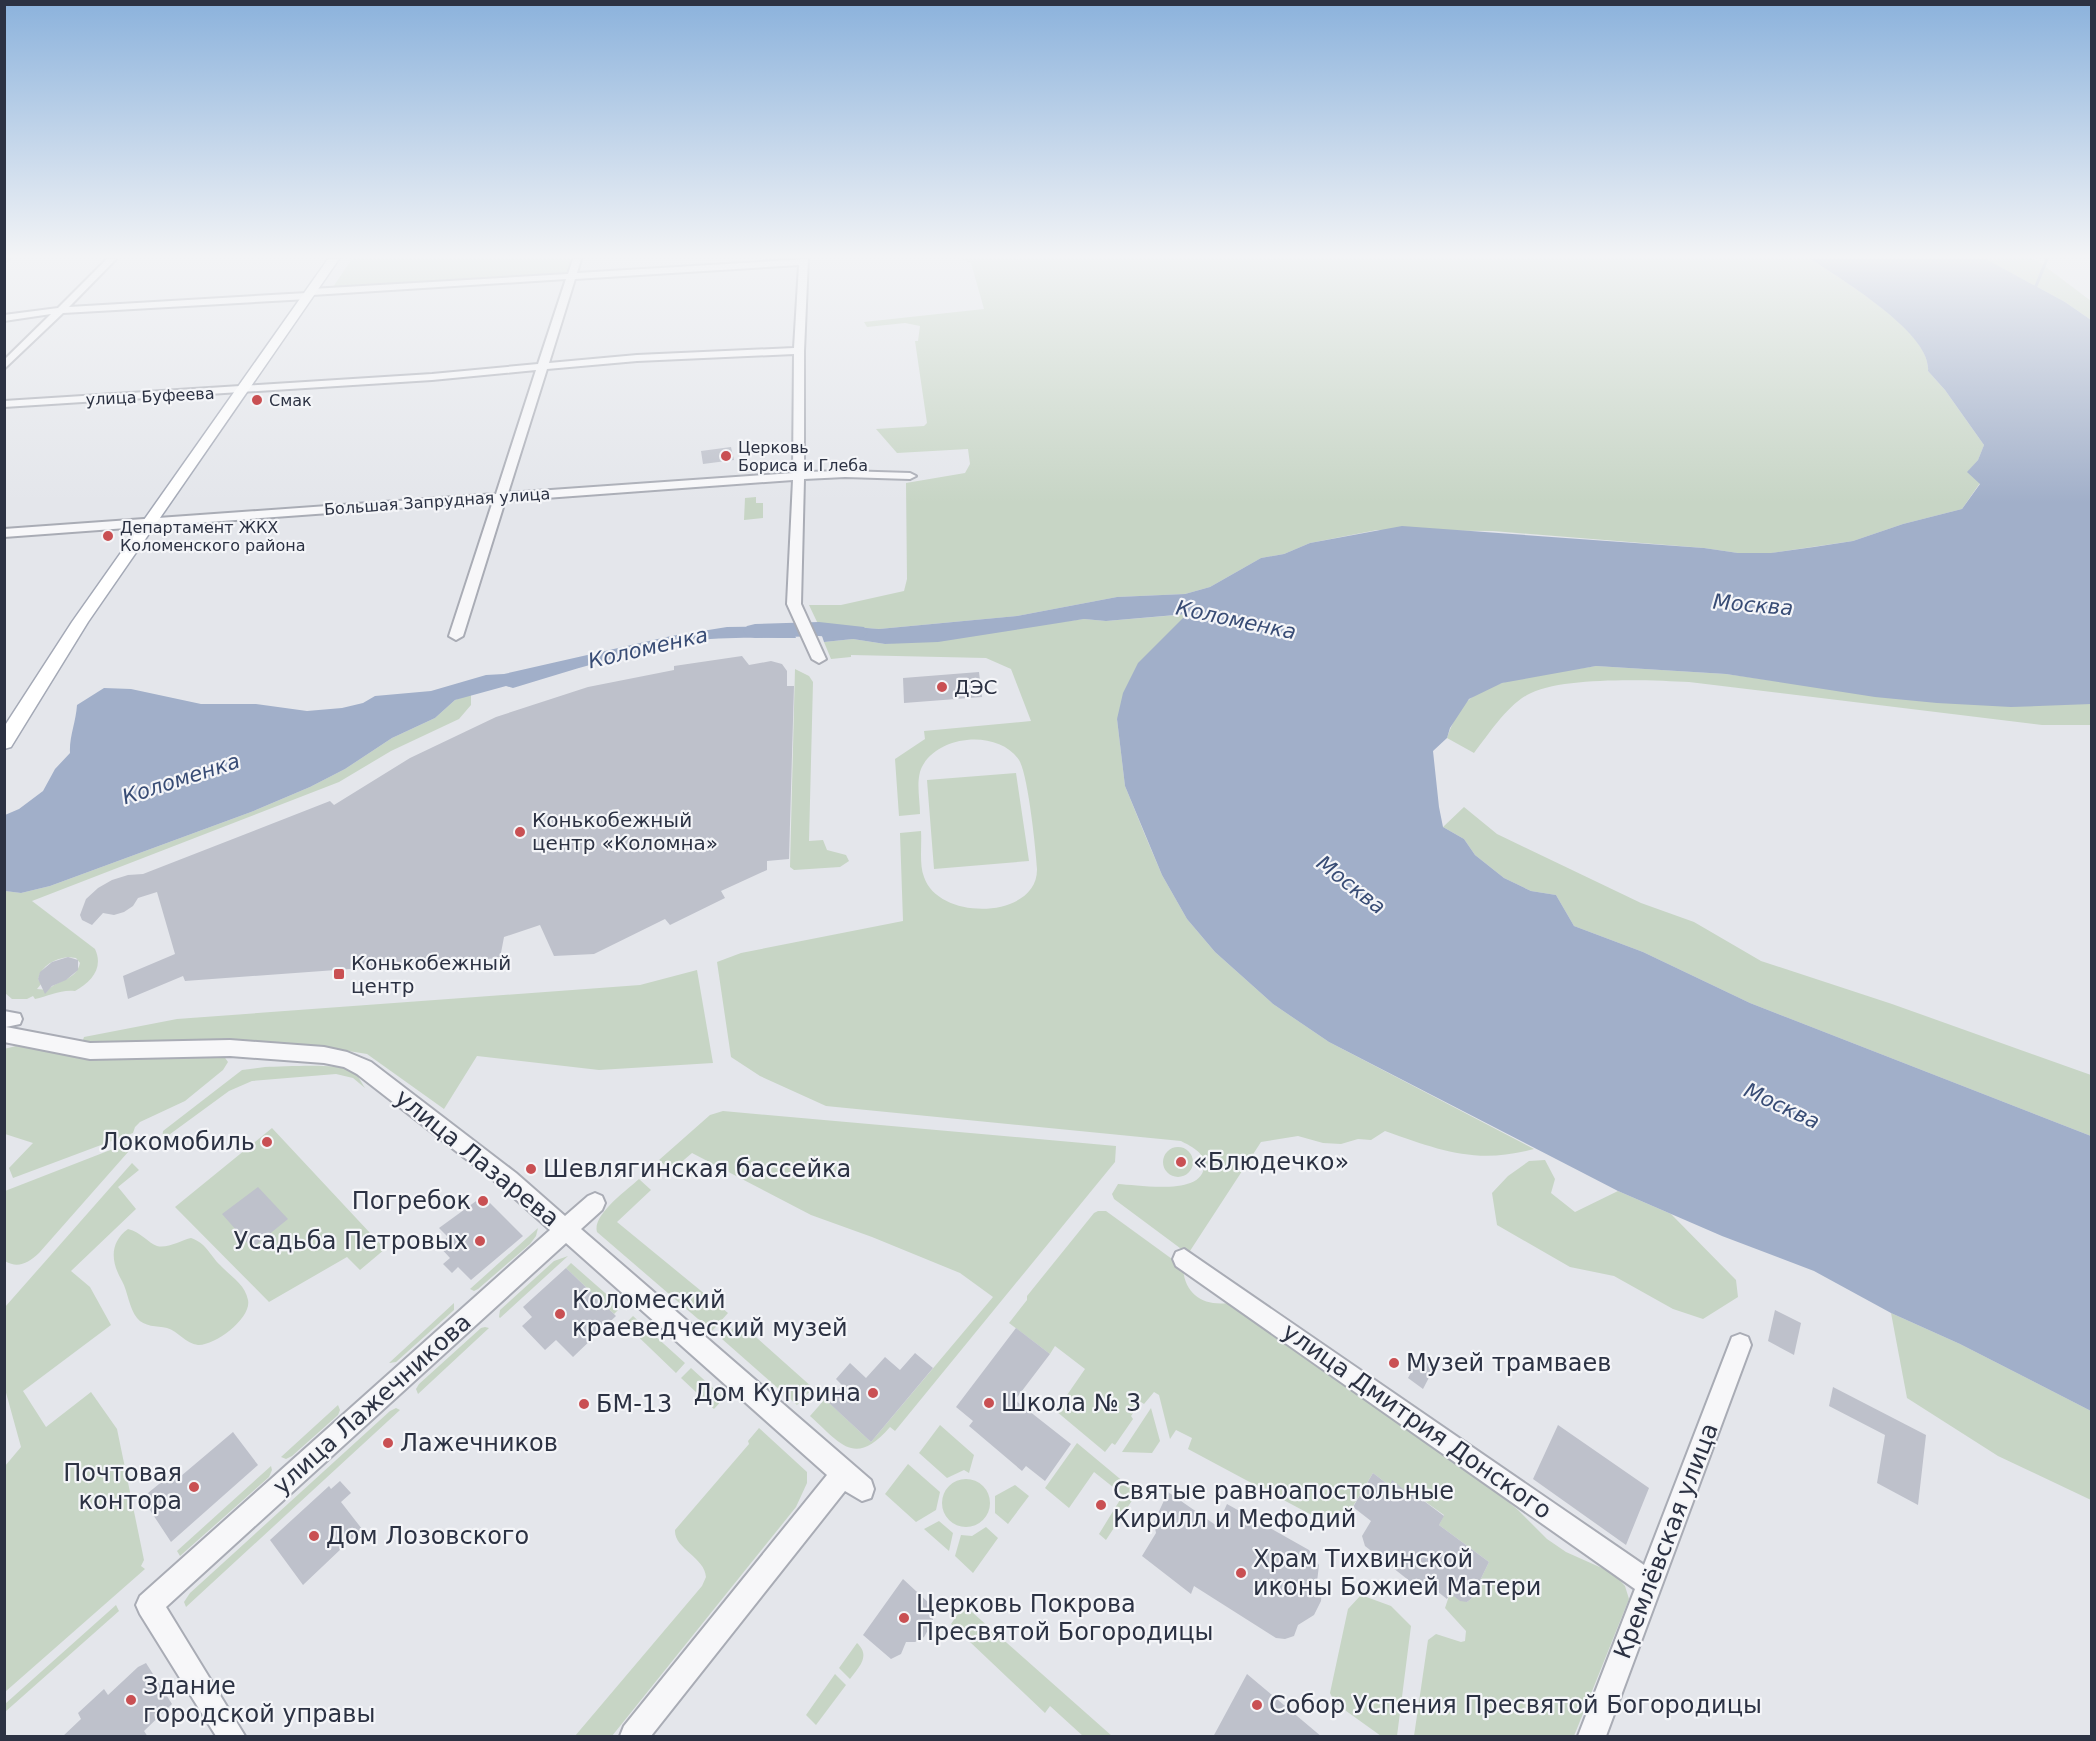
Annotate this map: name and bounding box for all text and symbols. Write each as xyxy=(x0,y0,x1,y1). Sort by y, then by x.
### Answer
street label: улица Буфеева xyxy=(85,384,215,409)
place label: Смак xyxy=(269,391,312,410)
marker: Смак xyxy=(250,393,264,407)
place label: Церковь Бориса и Глеба xyxy=(738,438,868,475)
marker: Церковь Бориса и Глеба xyxy=(719,449,733,463)
street label: Большая Запрудная улица xyxy=(323,484,551,519)
place label: Департамент ЖКХ Коломенского района xyxy=(120,518,305,555)
marker: Департамент ЖКХ Коломенского района xyxy=(101,529,115,543)
water label: Москва xyxy=(1712,590,1794,620)
water label: Коломенка xyxy=(1174,596,1298,644)
water label: Коломенка xyxy=(586,623,710,673)
place label: ДЭС xyxy=(954,675,998,699)
marker: ДЭС xyxy=(935,680,949,694)
water label: Коломенка xyxy=(119,749,243,809)
place label: Конькобежный центр «Коломна» xyxy=(532,808,718,855)
marker: Конькобежный центр «Коломна» xyxy=(513,825,527,839)
water label: Москва xyxy=(1312,851,1390,919)
place label: Конькобежный центр xyxy=(351,951,511,998)
marker: Конькобежный центр xyxy=(332,967,346,981)
water label: Москва xyxy=(1740,1078,1824,1134)
street label: улица Лазарева xyxy=(389,1083,565,1233)
place label: Локомобиль xyxy=(100,1128,255,1156)
marker: Локомобиль xyxy=(260,1135,274,1149)
place label: «Блюдечко» xyxy=(1193,1148,1349,1176)
place label: Шевлягинская бассейка xyxy=(543,1155,851,1183)
marker: «Блюдечко» xyxy=(1174,1155,1188,1169)
marker: Шевлягинская бассейка xyxy=(524,1162,538,1176)
place label: Погребок xyxy=(352,1187,471,1215)
marker: Погребок xyxy=(476,1194,490,1208)
place label: Усадьба Петровых xyxy=(234,1227,468,1255)
marker: Усадьба Петровых xyxy=(473,1234,487,1248)
place label: Коломеский краеведческий музей xyxy=(572,1286,848,1342)
marker: Коломеский краеведческий музей xyxy=(553,1307,567,1321)
street label: улица Лажечникова xyxy=(267,1308,477,1500)
street label: улица Дмитрия Донского xyxy=(1277,1317,1557,1525)
place label: Музей трамваев xyxy=(1406,1349,1611,1377)
marker: Музей трамваев xyxy=(1387,1356,1401,1370)
place label: Дом Куприна xyxy=(694,1379,861,1407)
marker: Дом Куприна xyxy=(866,1386,880,1400)
place label: Школа № 3 xyxy=(1001,1389,1141,1417)
place label: БМ-13 xyxy=(596,1390,672,1418)
marker: Школа № 3 xyxy=(982,1396,996,1410)
marker: БМ-13 xyxy=(577,1397,591,1411)
street label: Кремлёвская улица xyxy=(1608,1419,1724,1663)
place label: Лажечников xyxy=(400,1429,558,1457)
marker: Лажечников xyxy=(381,1436,395,1450)
place label: Почтовая контора xyxy=(63,1459,182,1515)
place label: Святые равноапостольные Кирилл и Мефодий xyxy=(1113,1477,1454,1533)
marker: Почтовая контора xyxy=(187,1480,201,1494)
marker: Святые равноапостольные Кирилл и Мефодий xyxy=(1094,1498,1108,1512)
place label: Дом Лозовского xyxy=(326,1522,529,1550)
marker: Дом Лозовского xyxy=(307,1529,321,1543)
place label: Храм Тихвинской иконы Божией Матери xyxy=(1253,1545,1541,1601)
marker: Храм Тихвинской иконы Божией Матери xyxy=(1234,1566,1248,1580)
place label: Церковь Покрова Пресвятой Богородицы xyxy=(916,1590,1214,1646)
marker: Церковь Покрова Пресвятой Богородицы xyxy=(897,1611,911,1625)
place label: Здание городской управы xyxy=(143,1672,375,1728)
place label: Собор Успения Пресвятой Богородицы xyxy=(1269,1691,1762,1719)
marker: Здание городской управы xyxy=(124,1693,138,1707)
marker: Собор Успения Пресвятой Богородицы xyxy=(1250,1698,1264,1712)

